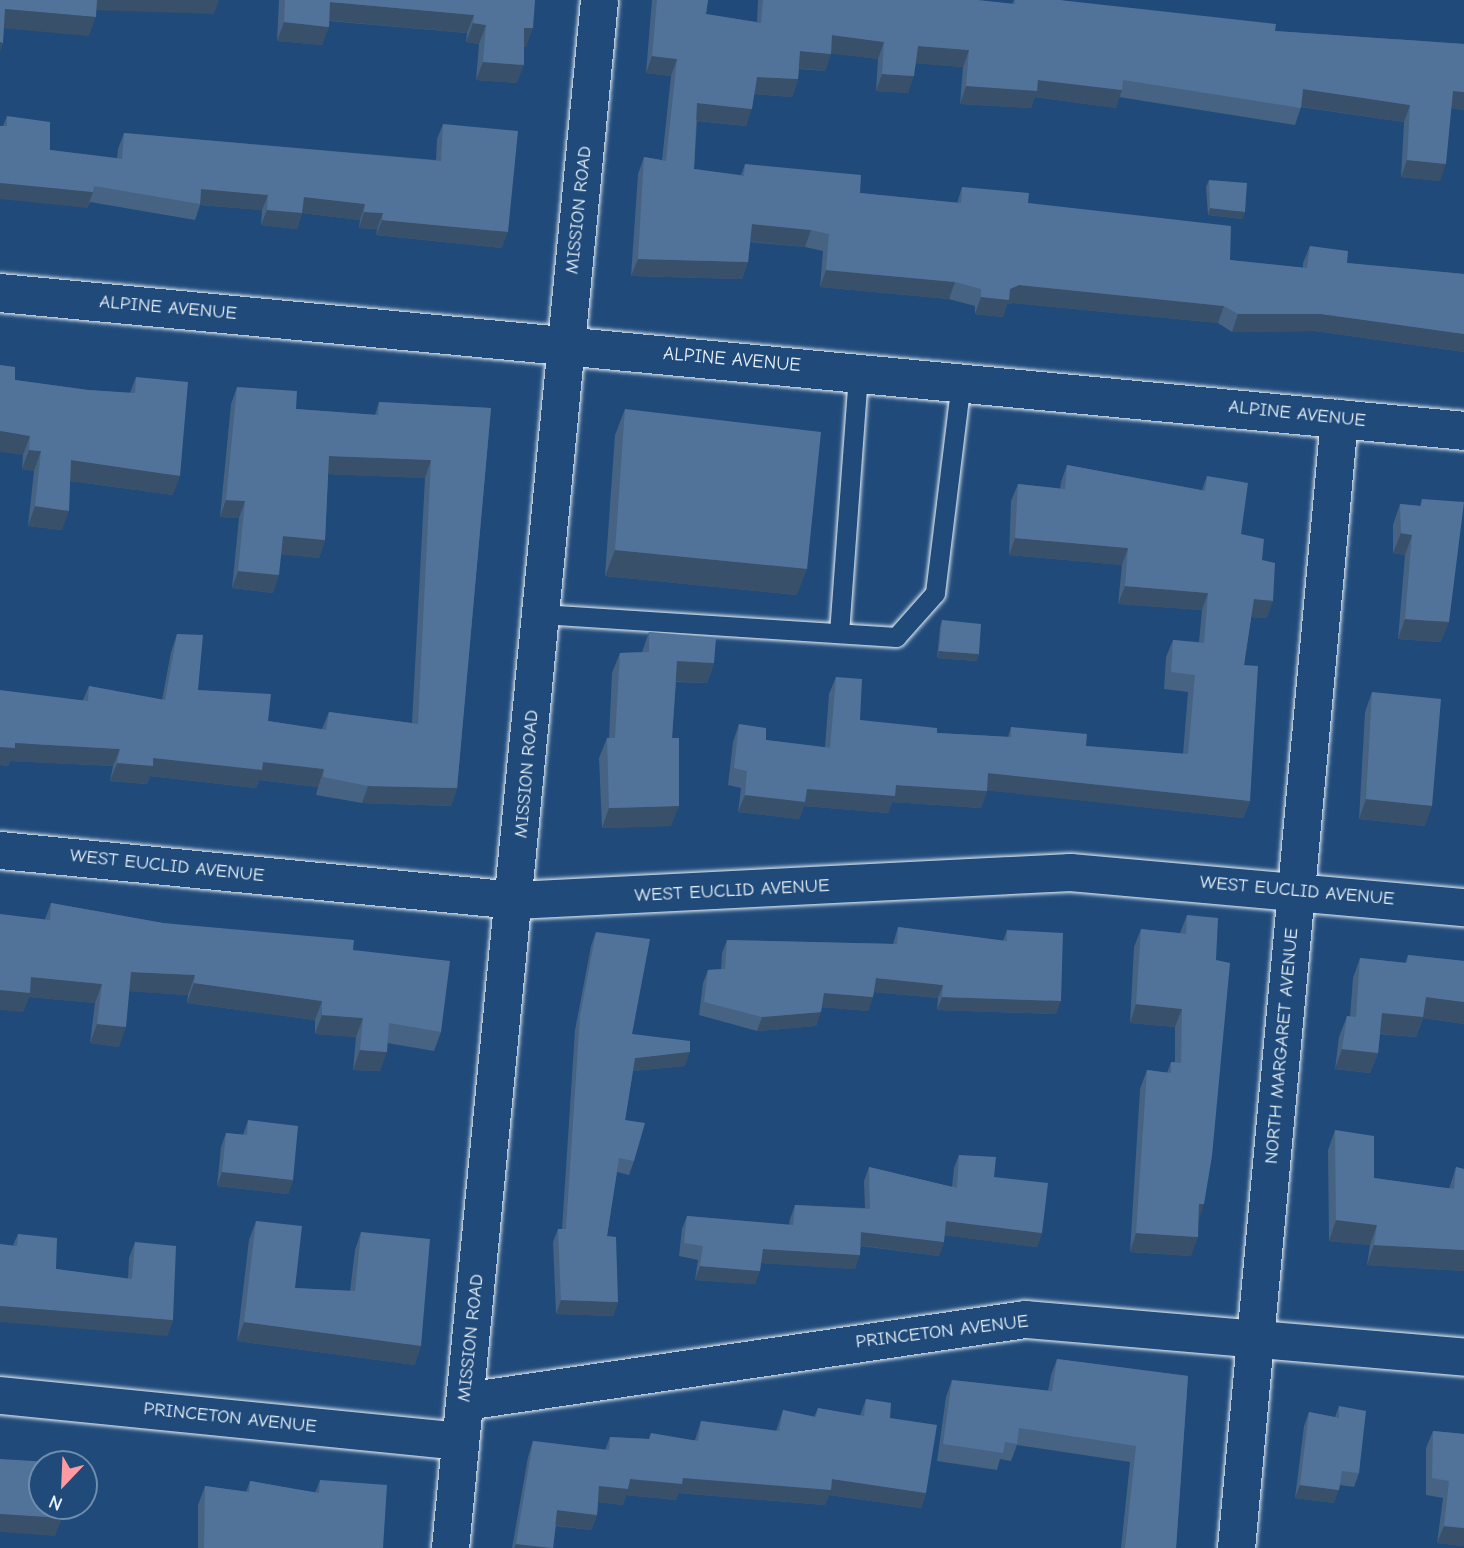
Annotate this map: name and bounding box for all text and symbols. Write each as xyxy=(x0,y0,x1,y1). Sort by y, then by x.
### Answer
street label: MISSION ROAD xyxy=(561,145,597,275)
street label: ALPINE AVENUE xyxy=(98,291,238,325)
street label: ALPINE AVENUE xyxy=(662,343,802,377)
street label: ALPINE AVENUE xyxy=(1227,395,1367,433)
street label: MISSION ROAD xyxy=(510,709,544,839)
street label: WEST EUCLID AVENUE xyxy=(69,844,265,888)
street label: WEST EUCLID AVENUE xyxy=(1199,871,1395,911)
street label: WEST EUCLID AVENUE xyxy=(634,875,830,907)
street label: NORTH MARGARET AVENUE xyxy=(1260,927,1304,1165)
street label: MISSION ROAD xyxy=(453,1273,489,1403)
street label: PRINCETON AVENUE xyxy=(854,1310,1030,1354)
street label: PRINCETON AVENUE xyxy=(142,1398,318,1438)
north arrow xyxy=(28,1450,98,1520)
text: N xyxy=(46,1490,66,1515)

